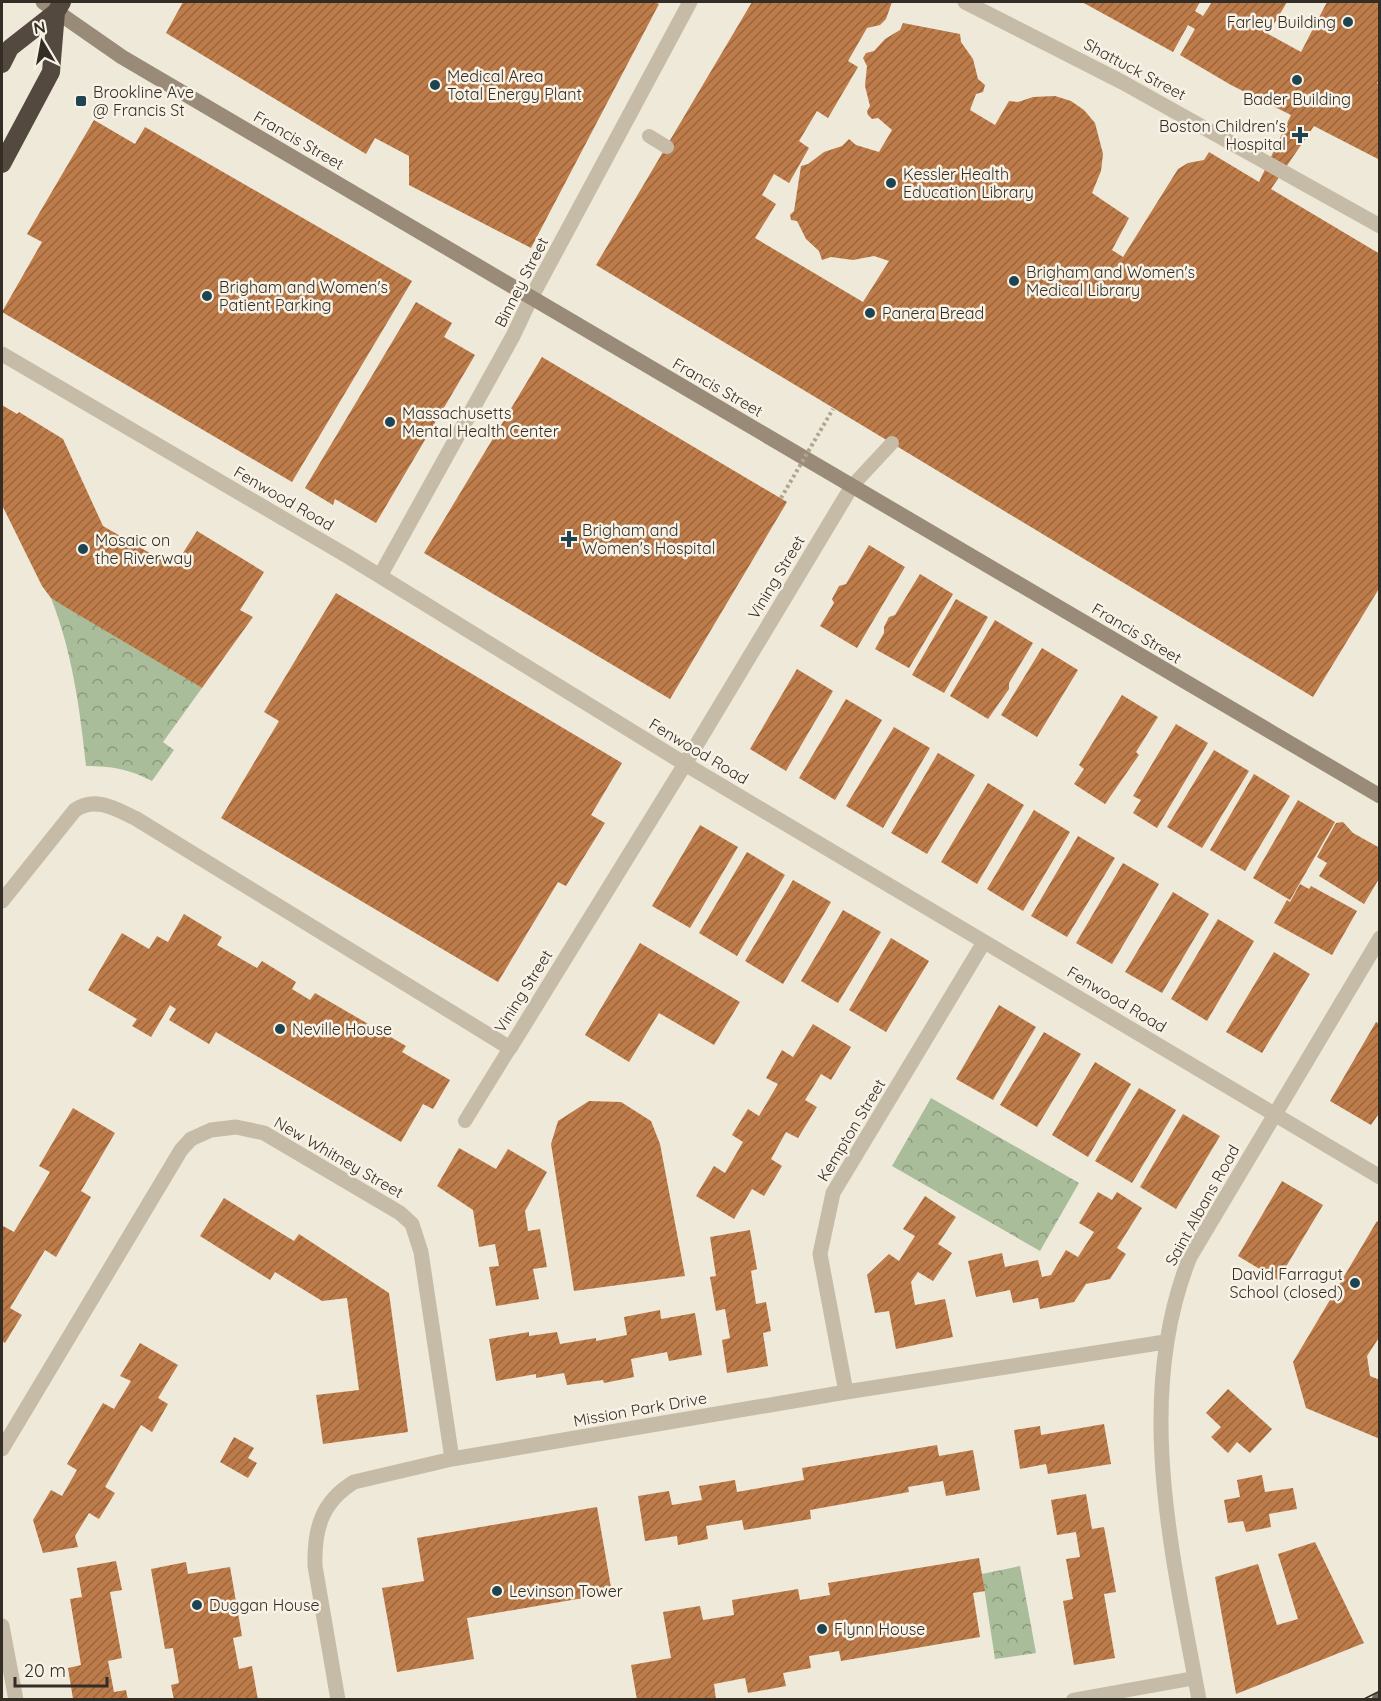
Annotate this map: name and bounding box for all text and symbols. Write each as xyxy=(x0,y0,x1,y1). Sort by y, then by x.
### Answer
north arrow xyxy=(12,12,72,72)
place label: Farley Building xyxy=(1227,12,1336,32)
marker: Farley Building xyxy=(1341,15,1355,29)
text: N xyxy=(32,16,47,38)
street label: Shattuck Street xyxy=(1081,34,1189,104)
place label: Medical Area Total Energy Plant xyxy=(447,66,582,104)
marker: Bader Building xyxy=(1290,73,1304,87)
marker: Medical Area Total Energy Plant xyxy=(428,78,442,92)
place label: Brookline Ave @ Francis St xyxy=(93,82,194,120)
place label: Bader Building xyxy=(1243,89,1351,109)
marker: Brookline Ave @ Francis St xyxy=(74,94,88,108)
street label: Francis Street xyxy=(250,106,348,174)
place label: Boston Children's Hospital xyxy=(1159,116,1286,154)
marker: Boston Children's Hospital xyxy=(1291,126,1309,144)
place label: Kessler Health Education Library xyxy=(903,164,1034,202)
marker: Kessler Health Education Library xyxy=(884,176,898,190)
street label: Binney Street xyxy=(490,234,552,330)
place label: Brigham and Women's Medical Library xyxy=(1026,262,1195,300)
marker: Brigham and Women's Medical Library xyxy=(1007,274,1021,288)
place label: Brigham and Women's Patient Parking xyxy=(219,277,388,315)
marker: Brigham and Women's Patient Parking xyxy=(200,289,214,303)
place label: Panera Bread xyxy=(882,303,984,323)
marker: Panera Bread xyxy=(863,306,877,320)
street label: Francis Street xyxy=(669,353,767,421)
place label: Massachusetts Mental Health Center xyxy=(402,403,559,441)
marker: Massachusetts Mental Health Center xyxy=(383,415,397,429)
street label: Fenwood Road xyxy=(230,461,338,535)
place label: Brigham and Women's Hospital xyxy=(582,520,715,558)
place label: Mosaic on the Riverway xyxy=(95,530,192,568)
marker: Brigham and Women's Hospital xyxy=(560,530,578,548)
street label: Vining Street xyxy=(743,532,809,622)
marker: Mosaic on the Riverway xyxy=(76,542,90,556)
street label: Francis Street xyxy=(1089,598,1185,668)
street label: Fenwood Road xyxy=(646,714,752,788)
street label: Vining Street xyxy=(490,946,556,1036)
street label: Fenwood Road xyxy=(1064,962,1170,1036)
place label: Neville House xyxy=(292,1019,392,1039)
marker: Neville House xyxy=(273,1022,287,1036)
street label: Kempton Street xyxy=(813,1075,889,1185)
street label: New Whitney Street xyxy=(271,1112,407,1202)
street label: Saint Albans Road xyxy=(1160,1141,1244,1269)
place label: David Farragut School (closed) xyxy=(1230,1264,1343,1302)
marker: David Farragut School (closed) xyxy=(1348,1276,1362,1290)
street label: Mission Park Drive xyxy=(572,1387,708,1431)
place label: Levinson Tower xyxy=(509,1581,623,1601)
marker: Levinson Tower xyxy=(490,1584,504,1598)
place label: Duggan House xyxy=(209,1595,319,1615)
marker: Duggan House xyxy=(190,1598,204,1612)
place label: Flynn House xyxy=(834,1619,925,1639)
marker: Flynn House xyxy=(815,1622,829,1636)
scale bar xyxy=(15,1650,106,1688)
text: 20 m xyxy=(24,1659,66,1682)

